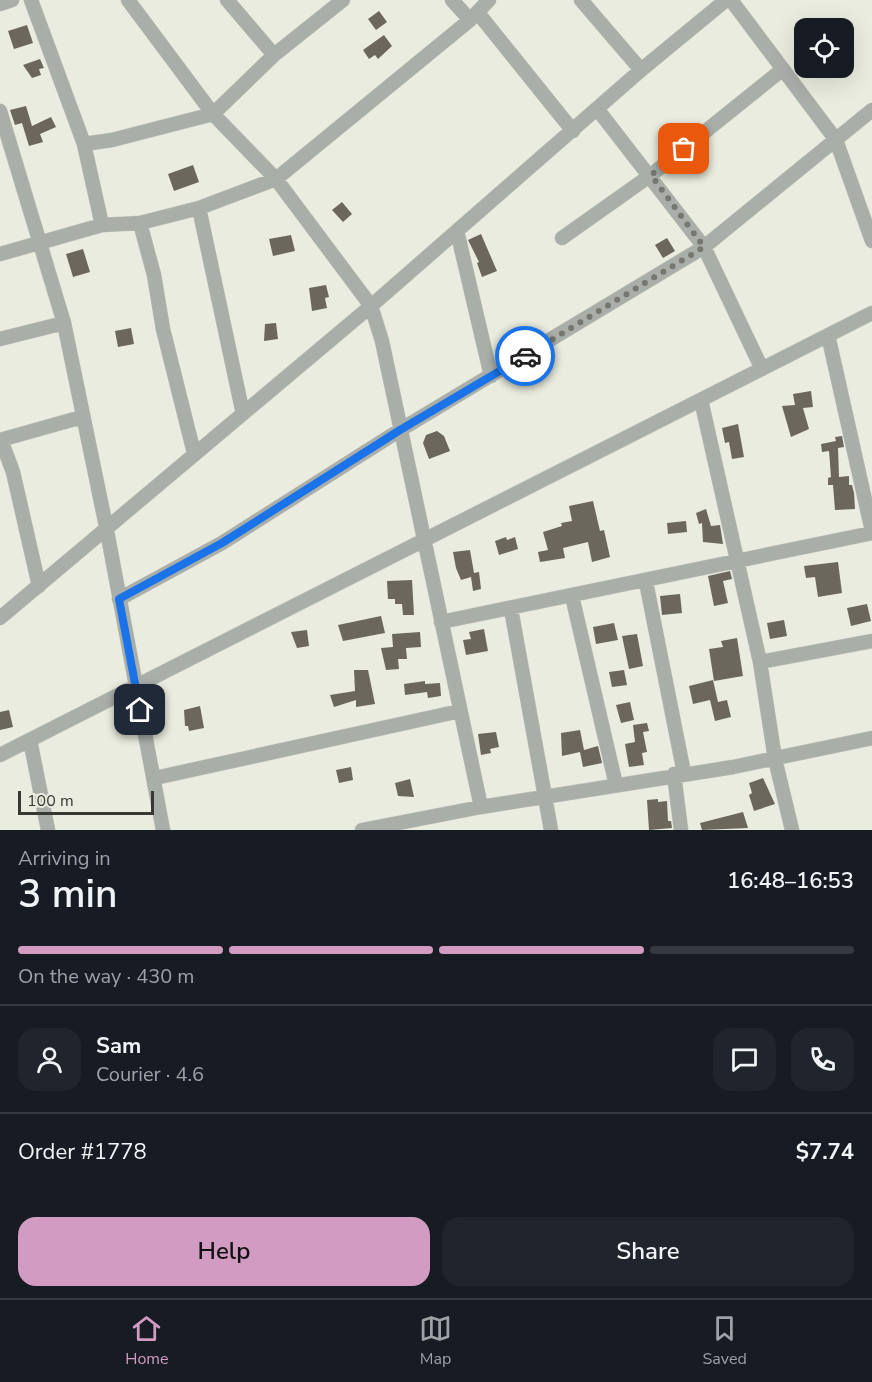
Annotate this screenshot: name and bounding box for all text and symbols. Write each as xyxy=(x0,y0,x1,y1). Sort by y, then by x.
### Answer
map controls xyxy=(794,18,854,78)
button: locate xyxy=(794,18,854,78)
pin xyxy=(658,123,709,174)
icon: bag xyxy=(667,132,700,165)
courier xyxy=(495,326,555,386)
icon: car xyxy=(509,340,542,373)
pin xyxy=(114,684,165,735)
icon: home xyxy=(123,693,156,726)
scale bar xyxy=(18,788,154,816)
text: 100 m xyxy=(27,790,74,812)
text: Arriving in xyxy=(18,845,111,872)
text: 16:48–16:53 xyxy=(727,866,854,896)
text: 3 min xyxy=(18,868,117,921)
text: On the way · 430 m xyxy=(18,963,194,990)
button: person xyxy=(18,1028,81,1091)
button: chat xyxy=(713,1028,776,1091)
button: phone xyxy=(791,1028,854,1091)
text: Sam xyxy=(96,1031,141,1061)
text: Courier · 4.6 xyxy=(96,1061,204,1088)
text: Order #1778 xyxy=(18,1137,147,1167)
text: $7.74 xyxy=(796,1137,854,1167)
button: Help xyxy=(18,1217,430,1286)
button: Share xyxy=(442,1217,854,1286)
tab: Home xyxy=(125,1312,169,1370)
tab: Map xyxy=(419,1312,452,1370)
tab: Saved xyxy=(703,1312,747,1370)

